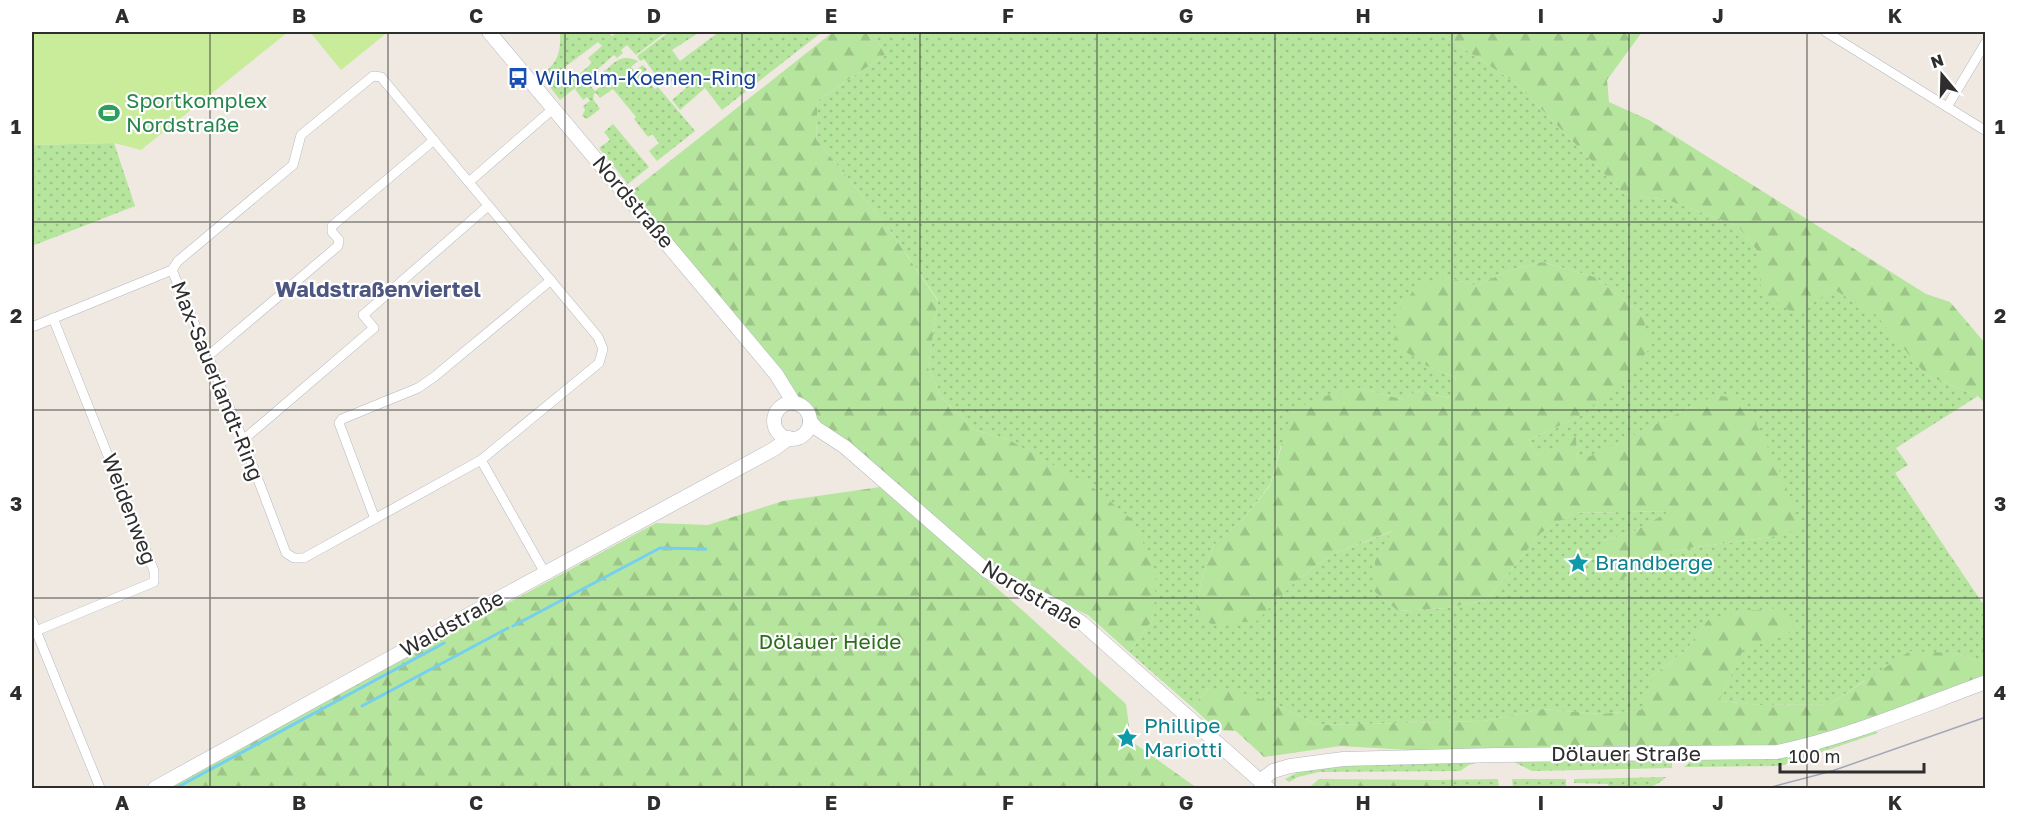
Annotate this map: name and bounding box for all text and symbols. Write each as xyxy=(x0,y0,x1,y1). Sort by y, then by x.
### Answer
text: A xyxy=(115,3,129,27)
text: B xyxy=(292,3,306,27)
text: C xyxy=(469,3,483,27)
text: D xyxy=(647,3,661,27)
text: E xyxy=(825,3,837,27)
text: F xyxy=(1002,3,1014,27)
text: G xyxy=(1179,3,1193,27)
text: H xyxy=(1355,3,1371,27)
text: I xyxy=(1538,3,1544,27)
text: J xyxy=(1712,3,1724,27)
text: K xyxy=(1888,3,1903,27)
north arrow xyxy=(1912,45,1972,105)
text: N xyxy=(1928,49,1946,72)
place label: Wilhelm-Koenen-Ring xyxy=(535,64,756,90)
bus stop icon: Wilhelm-Koenen-Ring xyxy=(506,66,530,90)
place label: Sportkomplex Nordstraße xyxy=(126,87,268,137)
sports icon: Sportkomplex Nordstraße xyxy=(97,101,121,125)
text: 1 xyxy=(11,114,21,138)
text: 1 xyxy=(1995,114,2005,138)
street label: Nordstraße xyxy=(587,150,680,253)
district label: Waldstraßenviertel xyxy=(275,275,481,302)
street label: Max-Sauerlandt-Ring xyxy=(166,277,270,484)
text: 2 xyxy=(10,303,22,327)
text: 2 xyxy=(1994,303,2006,327)
street label: Weidenweg xyxy=(97,449,163,568)
text: 3 xyxy=(10,491,22,515)
text: 3 xyxy=(1994,491,2006,515)
place label: Brandberge xyxy=(1595,549,1713,575)
place icon: Brandberge xyxy=(1566,551,1590,575)
street label: Nordstraße xyxy=(977,554,1088,634)
street label: Waldstraße xyxy=(395,584,508,662)
park label: Dölauer Heide xyxy=(758,628,902,654)
text: 4 xyxy=(10,680,22,704)
text: 4 xyxy=(1994,680,2006,704)
place label: Phillipe Mariotti xyxy=(1144,712,1223,762)
place icon: Phillipe Mariotti xyxy=(1115,726,1139,750)
scale bar xyxy=(1780,736,1924,774)
street label: Dölauer Straße xyxy=(1551,740,1701,766)
text: 100 m xyxy=(1789,745,1840,767)
text: A xyxy=(115,790,129,814)
text: B xyxy=(292,790,306,814)
text: C xyxy=(469,790,483,814)
text: D xyxy=(647,790,661,814)
text: E xyxy=(825,790,837,814)
text: F xyxy=(1002,790,1014,814)
text: G xyxy=(1179,790,1193,814)
text: H xyxy=(1355,790,1371,814)
text: I xyxy=(1538,790,1544,814)
text: J xyxy=(1712,790,1724,814)
text: K xyxy=(1888,790,1903,814)

